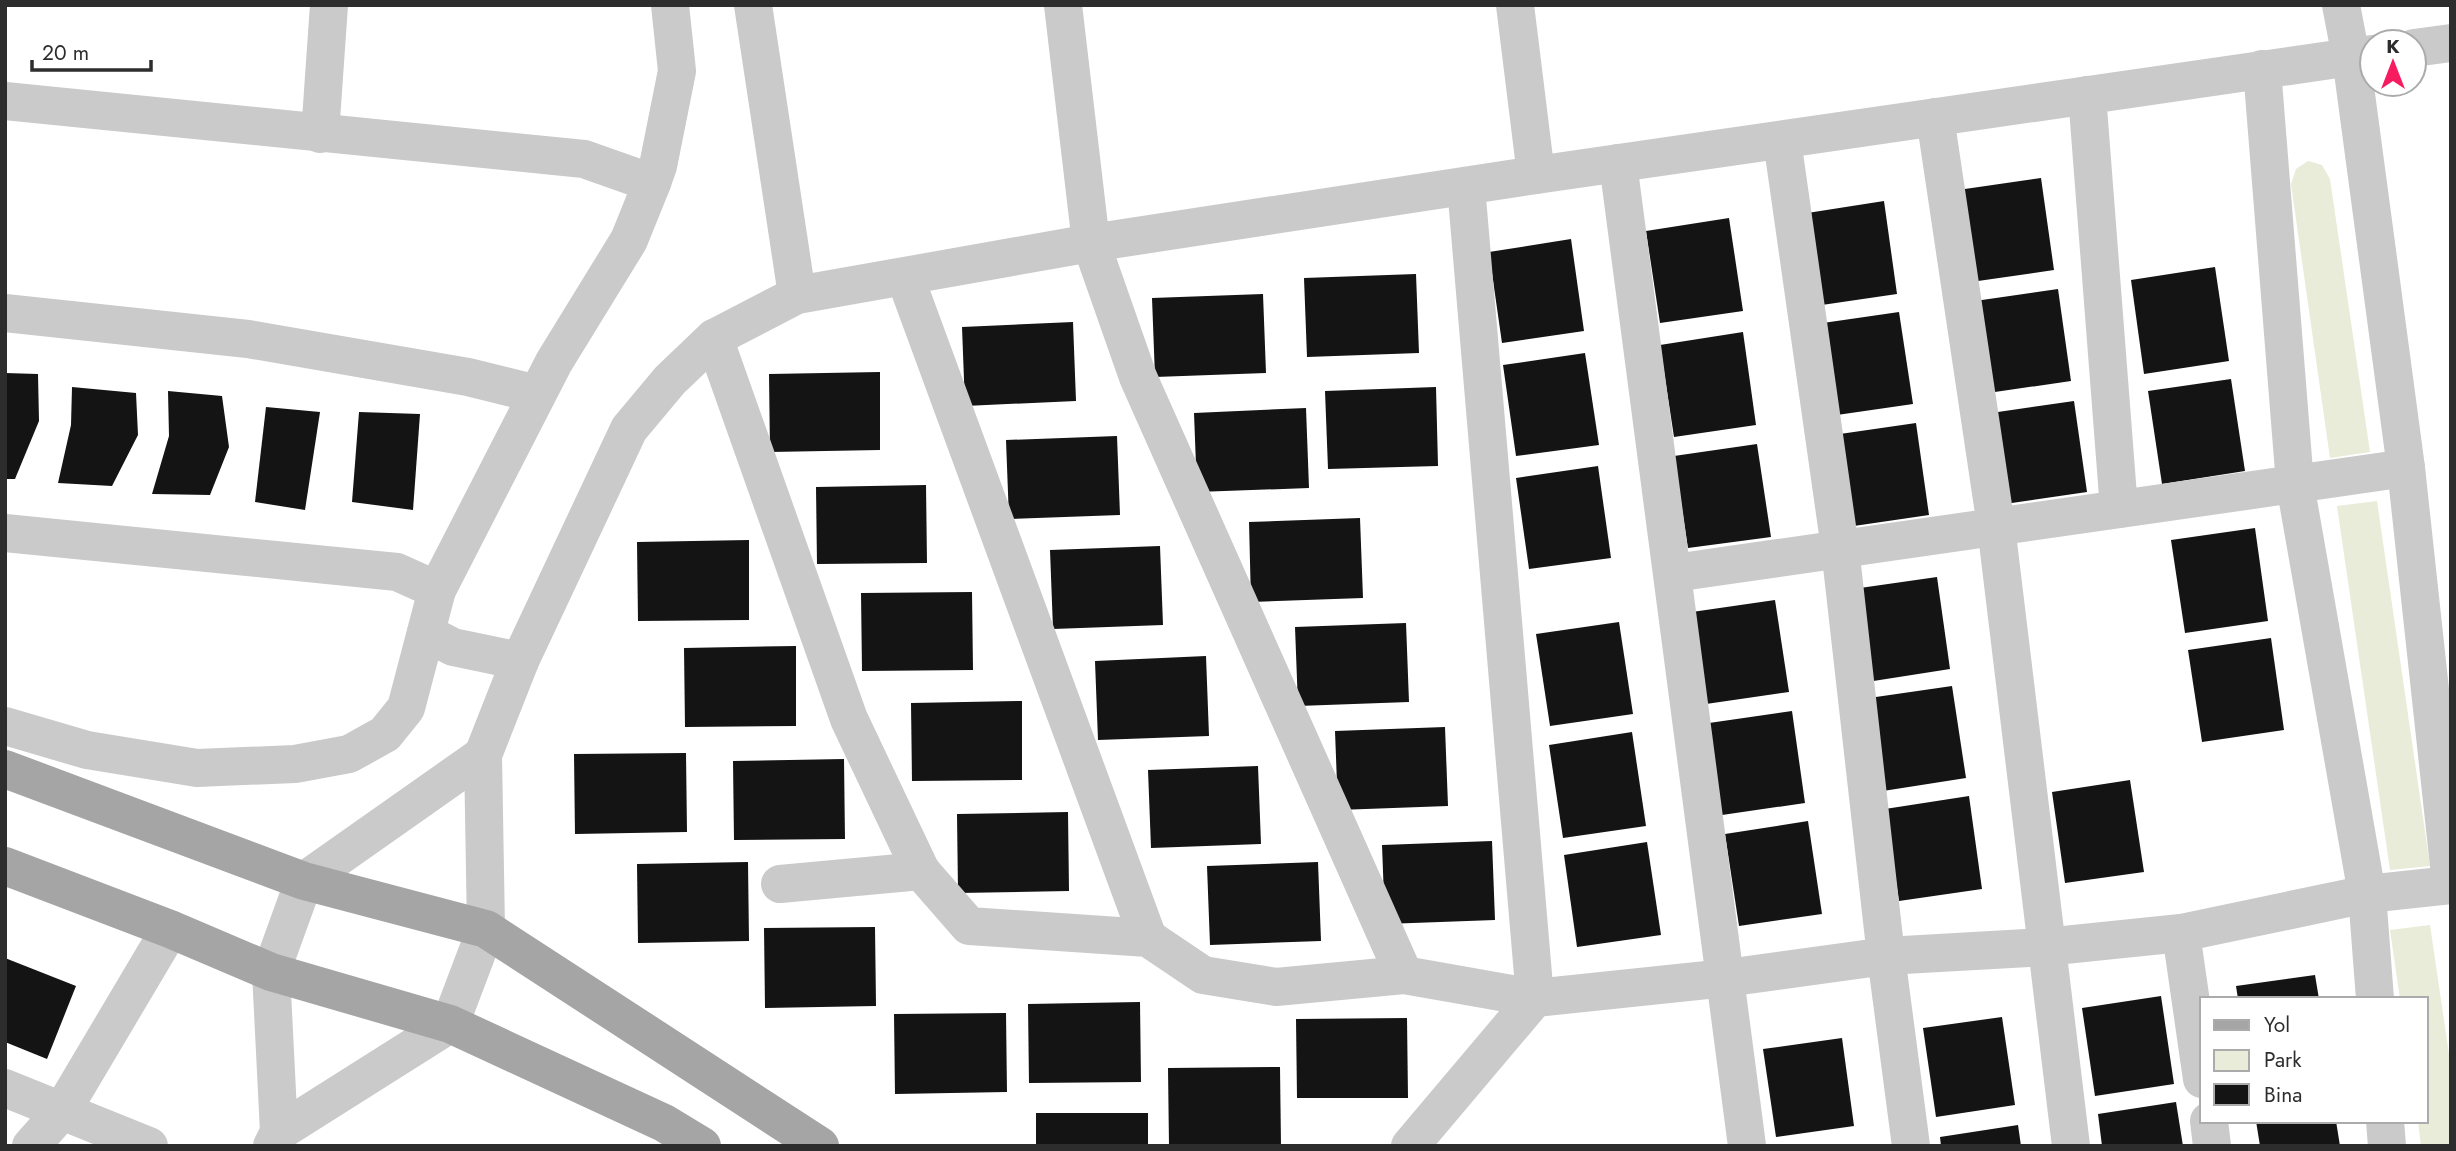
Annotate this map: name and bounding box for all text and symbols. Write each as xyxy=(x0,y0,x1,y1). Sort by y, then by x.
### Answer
scale bar xyxy=(32,28,150,72)
north arrow xyxy=(2358,28,2428,98)
text: K xyxy=(2386,33,2400,60)
text: 20 m xyxy=(42,38,89,68)
legend xyxy=(2200,997,2428,1123)
text: Yol xyxy=(2264,1010,2290,1040)
text: Park xyxy=(2264,1045,2302,1075)
text: Bina xyxy=(2264,1080,2302,1110)

